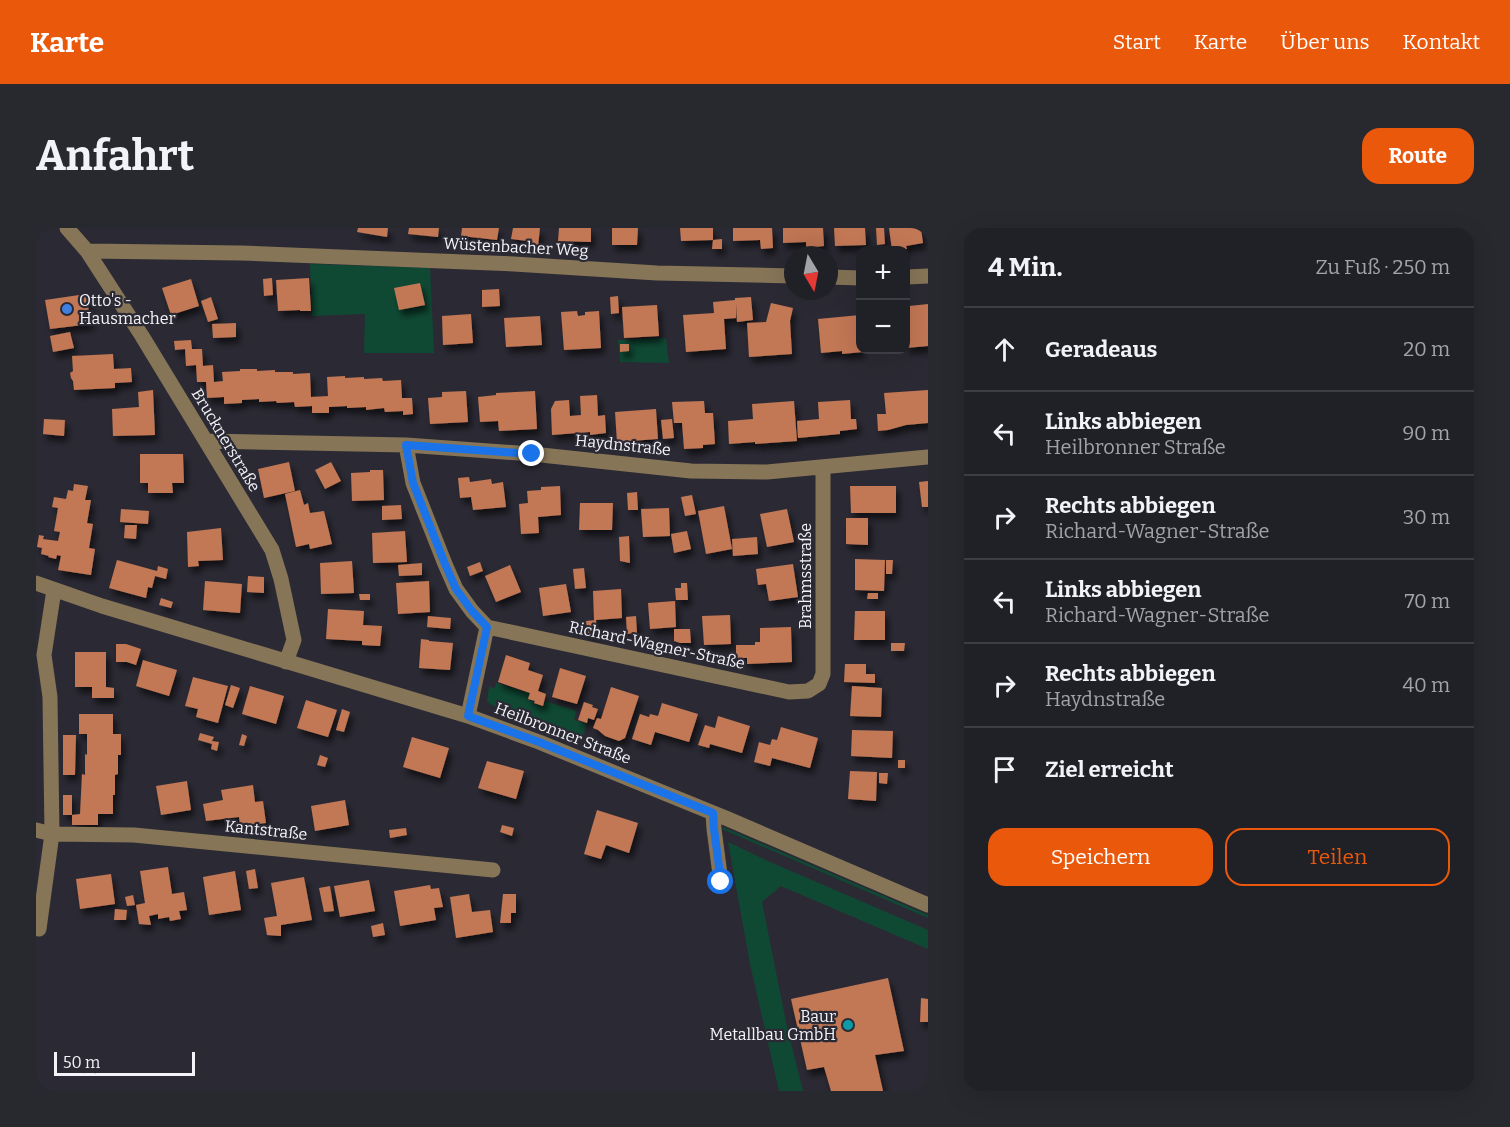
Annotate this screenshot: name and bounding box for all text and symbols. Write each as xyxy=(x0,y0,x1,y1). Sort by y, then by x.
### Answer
text: Karte xyxy=(30,26,104,59)
text: Start xyxy=(1113,29,1161,55)
text: Karte xyxy=(1194,29,1247,55)
text: Über uns xyxy=(1280,29,1370,55)
text: Kontakt xyxy=(1403,29,1480,55)
button: Route xyxy=(1362,128,1474,184)
text: Anfahrt xyxy=(36,131,194,181)
street label: Wüstenbacher Weg xyxy=(443,234,589,260)
north arrow xyxy=(784,246,838,300)
map controls xyxy=(856,246,910,354)
button: + xyxy=(856,246,910,300)
text: 4 Min. xyxy=(988,252,1063,283)
text: Zu Fuß · 250 m xyxy=(1316,255,1450,279)
place label: Otto's - Hausmacher xyxy=(79,291,176,328)
button: − xyxy=(856,300,910,354)
marker: Otto's - Hausmacher xyxy=(60,302,74,316)
icon: ahead xyxy=(988,333,1021,366)
text: Geradeaus xyxy=(1045,336,1157,363)
text: 20 m xyxy=(1403,337,1450,361)
street label: Brucknerstraße xyxy=(188,385,264,495)
text: Links abbiegen xyxy=(1045,408,1202,435)
icon: left xyxy=(988,417,1021,450)
text: 90 m xyxy=(1402,421,1450,445)
street label: Haydnstraße xyxy=(574,431,672,459)
text: Heilbronner Straße xyxy=(1045,435,1226,459)
route end xyxy=(518,440,544,466)
text: Rechts abbiegen xyxy=(1045,492,1216,519)
icon: right xyxy=(988,501,1021,534)
text: 30 m xyxy=(1403,505,1450,529)
text: Richard-Wagner-Straße xyxy=(1045,519,1269,543)
street label: Brahmsstraße xyxy=(796,523,815,629)
text: Links abbiegen xyxy=(1045,576,1202,603)
icon: left xyxy=(988,585,1021,618)
text: 70 m xyxy=(1404,589,1450,613)
text: Richard-Wagner-Straße xyxy=(1045,603,1269,627)
street label: Richard-Wagner-Straße xyxy=(567,617,747,673)
text: Rechts abbiegen xyxy=(1045,660,1216,687)
icon: right xyxy=(988,669,1021,702)
text: 40 m xyxy=(1402,673,1450,697)
text: Haydnstraße xyxy=(1045,687,1165,711)
street label: Heilbronner Straße xyxy=(492,698,634,768)
icon: arrive xyxy=(988,753,1021,786)
text: Ziel erreicht xyxy=(1045,756,1174,783)
street label: Kantstraße xyxy=(224,816,308,844)
button: Speichern xyxy=(988,828,1213,886)
button: Teilen xyxy=(1225,828,1450,886)
route start xyxy=(707,868,733,894)
place label: Baur Metallbau GmbH xyxy=(709,1007,836,1044)
marker: Baur Metallbau GmbH xyxy=(841,1018,855,1032)
scale bar xyxy=(54,1049,195,1076)
text: 50 m xyxy=(63,1053,100,1072)

